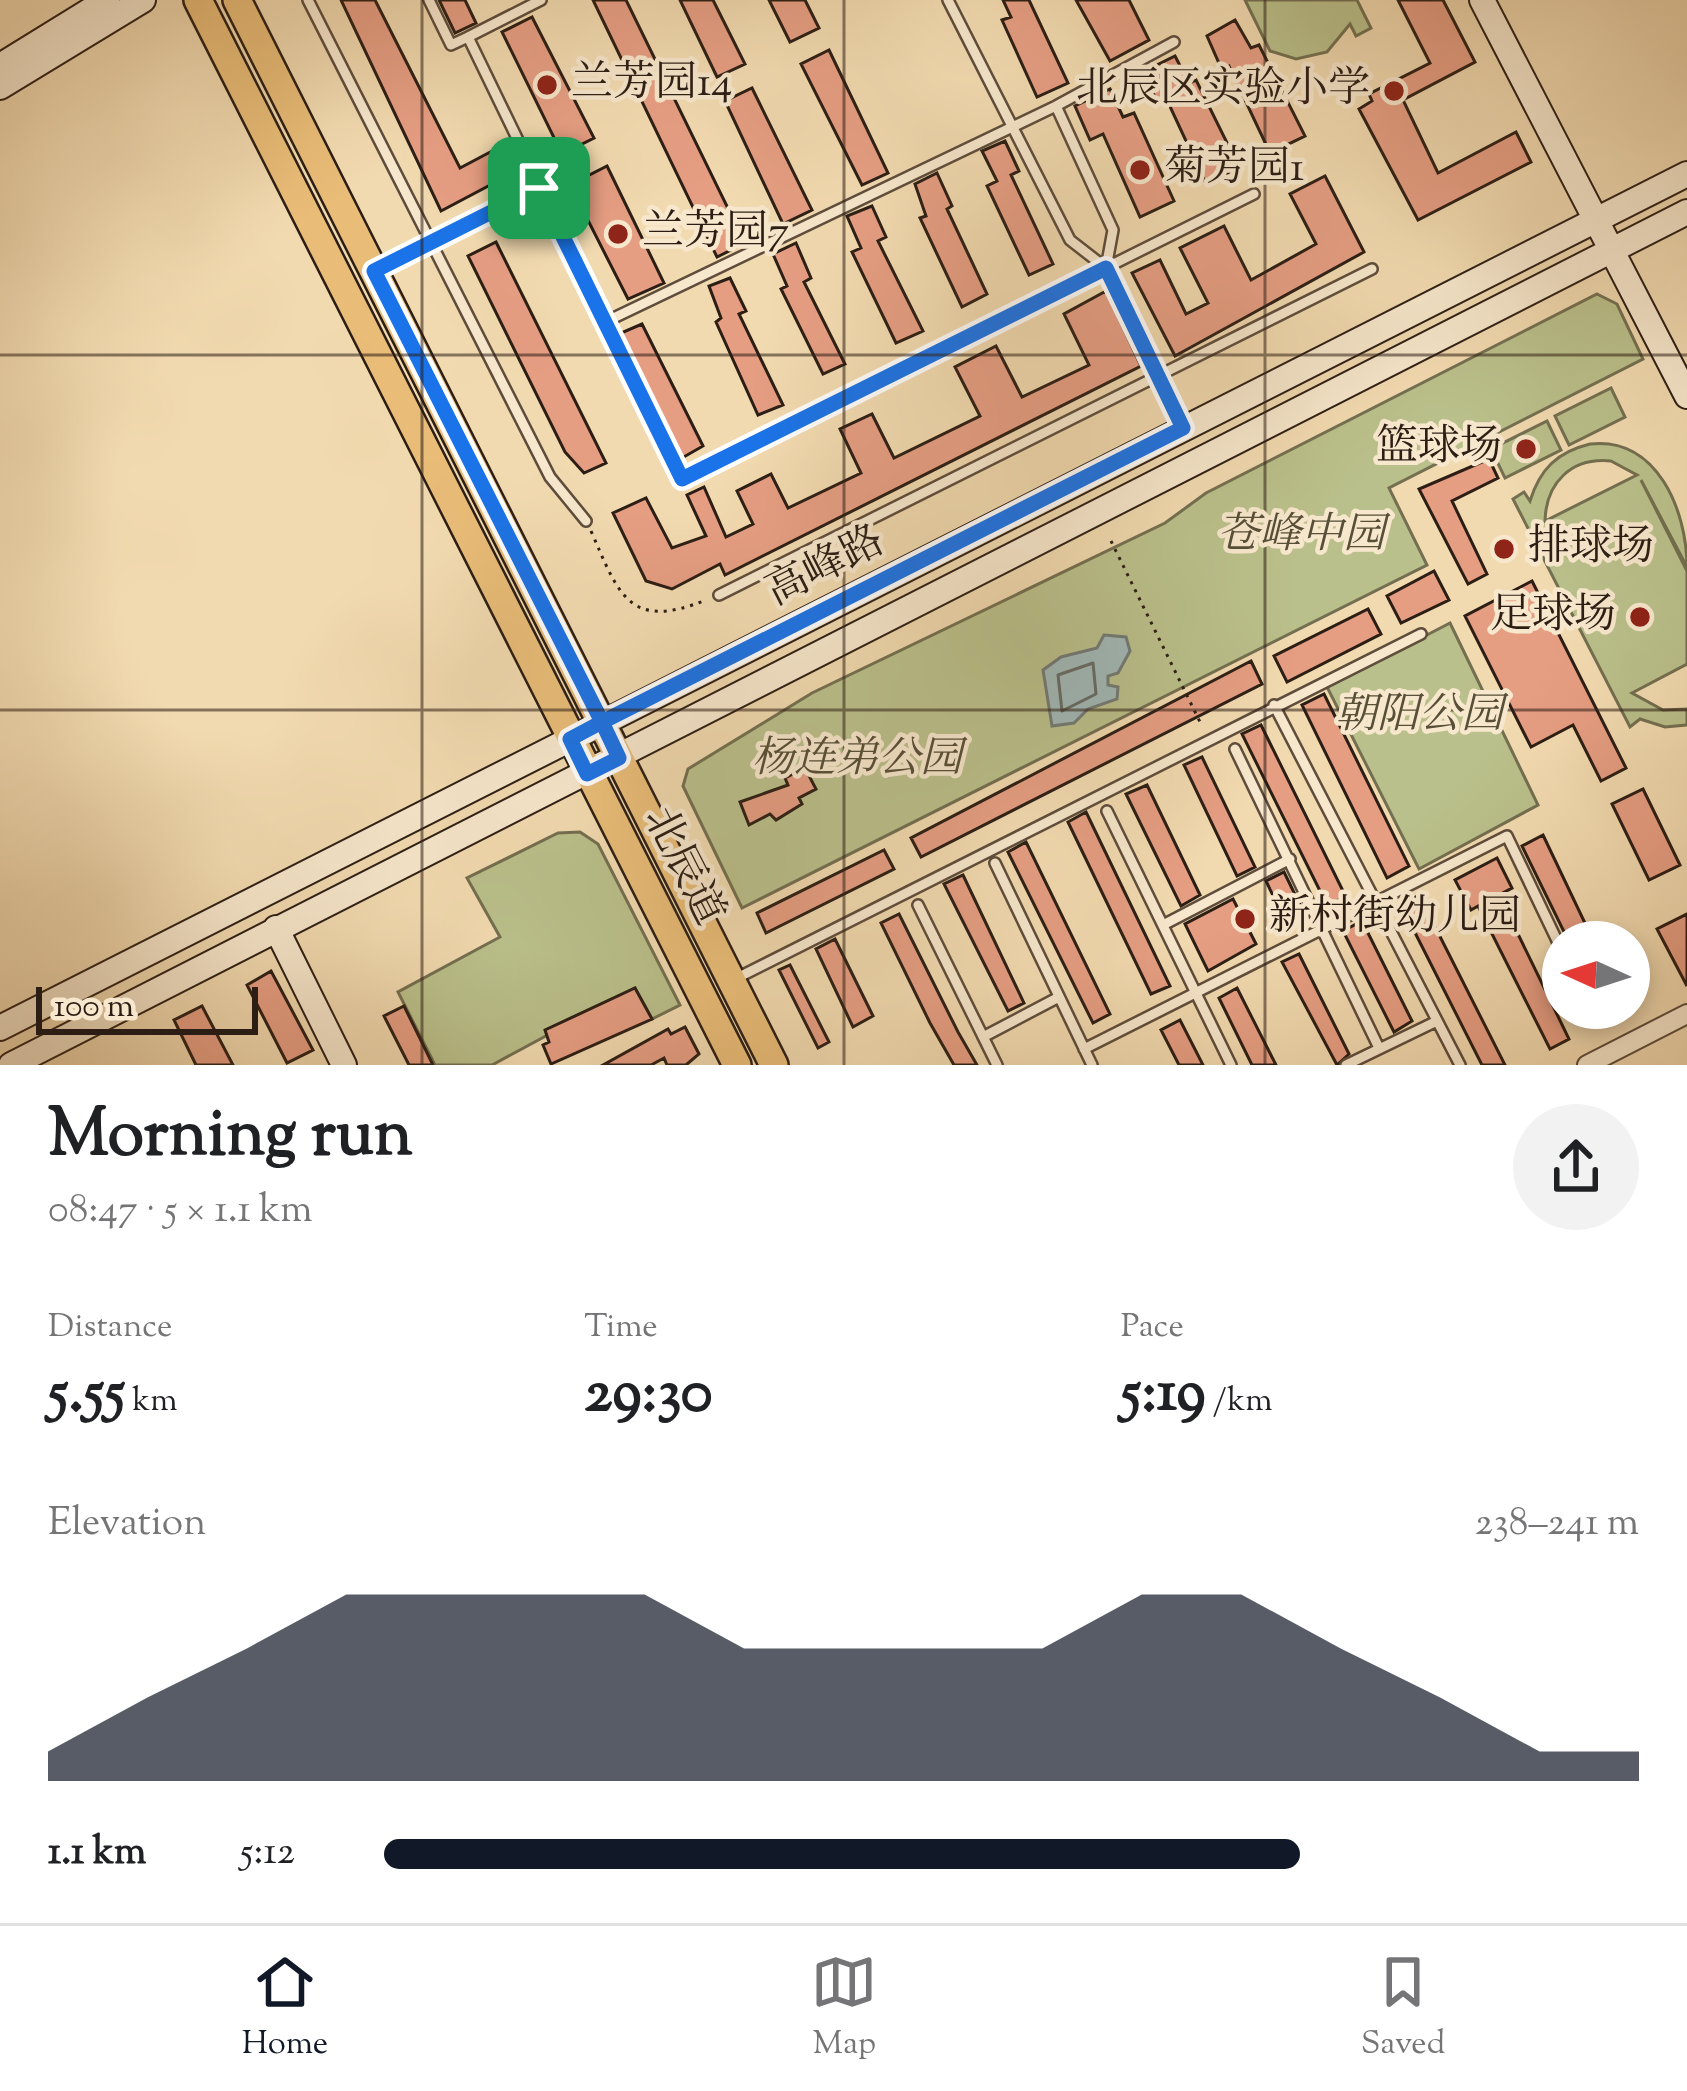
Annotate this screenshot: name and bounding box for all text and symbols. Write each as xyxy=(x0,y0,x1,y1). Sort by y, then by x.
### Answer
place label: 兰芳园14 xyxy=(571,55,732,115)
place label: 北辰区实验小学 xyxy=(1076,61,1370,121)
marker: 兰芳园14 xyxy=(534,72,560,98)
marker: 北辰区实验小学 xyxy=(1381,78,1407,104)
pin xyxy=(488,137,590,239)
place label: 菊芳园1 xyxy=(1164,140,1304,200)
icon: arrive xyxy=(506,155,572,221)
marker: 菊芳园1 xyxy=(1127,157,1153,183)
place label: 兰芳园7 xyxy=(642,204,789,264)
marker: 兰芳园7 xyxy=(605,221,631,247)
place label: 篮球场 xyxy=(1376,419,1502,479)
marker: 篮球场 xyxy=(1513,436,1539,462)
park label: 苍峰中园 xyxy=(1217,507,1391,567)
street label: 高峰路 xyxy=(756,513,896,623)
place label: 排球场 xyxy=(1528,519,1654,579)
marker: 排球场 xyxy=(1491,536,1517,562)
place label: 足球场 xyxy=(1490,587,1616,647)
marker: 足球场 xyxy=(1627,604,1653,630)
park label: 朝阳公园 xyxy=(1335,687,1509,747)
park label: 杨连弟公园 xyxy=(752,731,968,791)
street label: 北辰道 xyxy=(627,797,737,937)
place label: 新村街幼儿园 xyxy=(1269,889,1521,949)
marker: 新村街幼儿园 xyxy=(1232,906,1258,932)
north arrow xyxy=(1542,921,1650,1029)
map controls xyxy=(1542,921,1650,1029)
scale bar xyxy=(36,981,258,1034)
text: 100 m xyxy=(54,984,134,1032)
text: Morning run xyxy=(48,1091,413,1186)
button: share xyxy=(1513,1104,1639,1230)
text: 08:47 · 5 × 1.1 km xyxy=(48,1184,313,1240)
text: Distance xyxy=(48,1304,172,1352)
text: Time xyxy=(584,1304,658,1352)
text: Pace xyxy=(1121,1304,1184,1352)
text: 5.55 xyxy=(48,1352,125,1439)
text: 29:30 xyxy=(584,1352,713,1439)
text: 5:19 xyxy=(1121,1352,1206,1439)
text: km xyxy=(125,1378,178,1426)
text: /km xyxy=(1206,1378,1272,1426)
text: Elevation xyxy=(48,1497,206,1553)
text: 238–241 m xyxy=(1475,1497,1639,1553)
text: 1.1 km xyxy=(48,1826,146,1882)
text: 5:12 xyxy=(240,1826,295,1882)
tab: Home xyxy=(242,1949,328,2069)
tab: Map xyxy=(811,1949,877,2069)
tab: Saved xyxy=(1361,1949,1445,2069)

